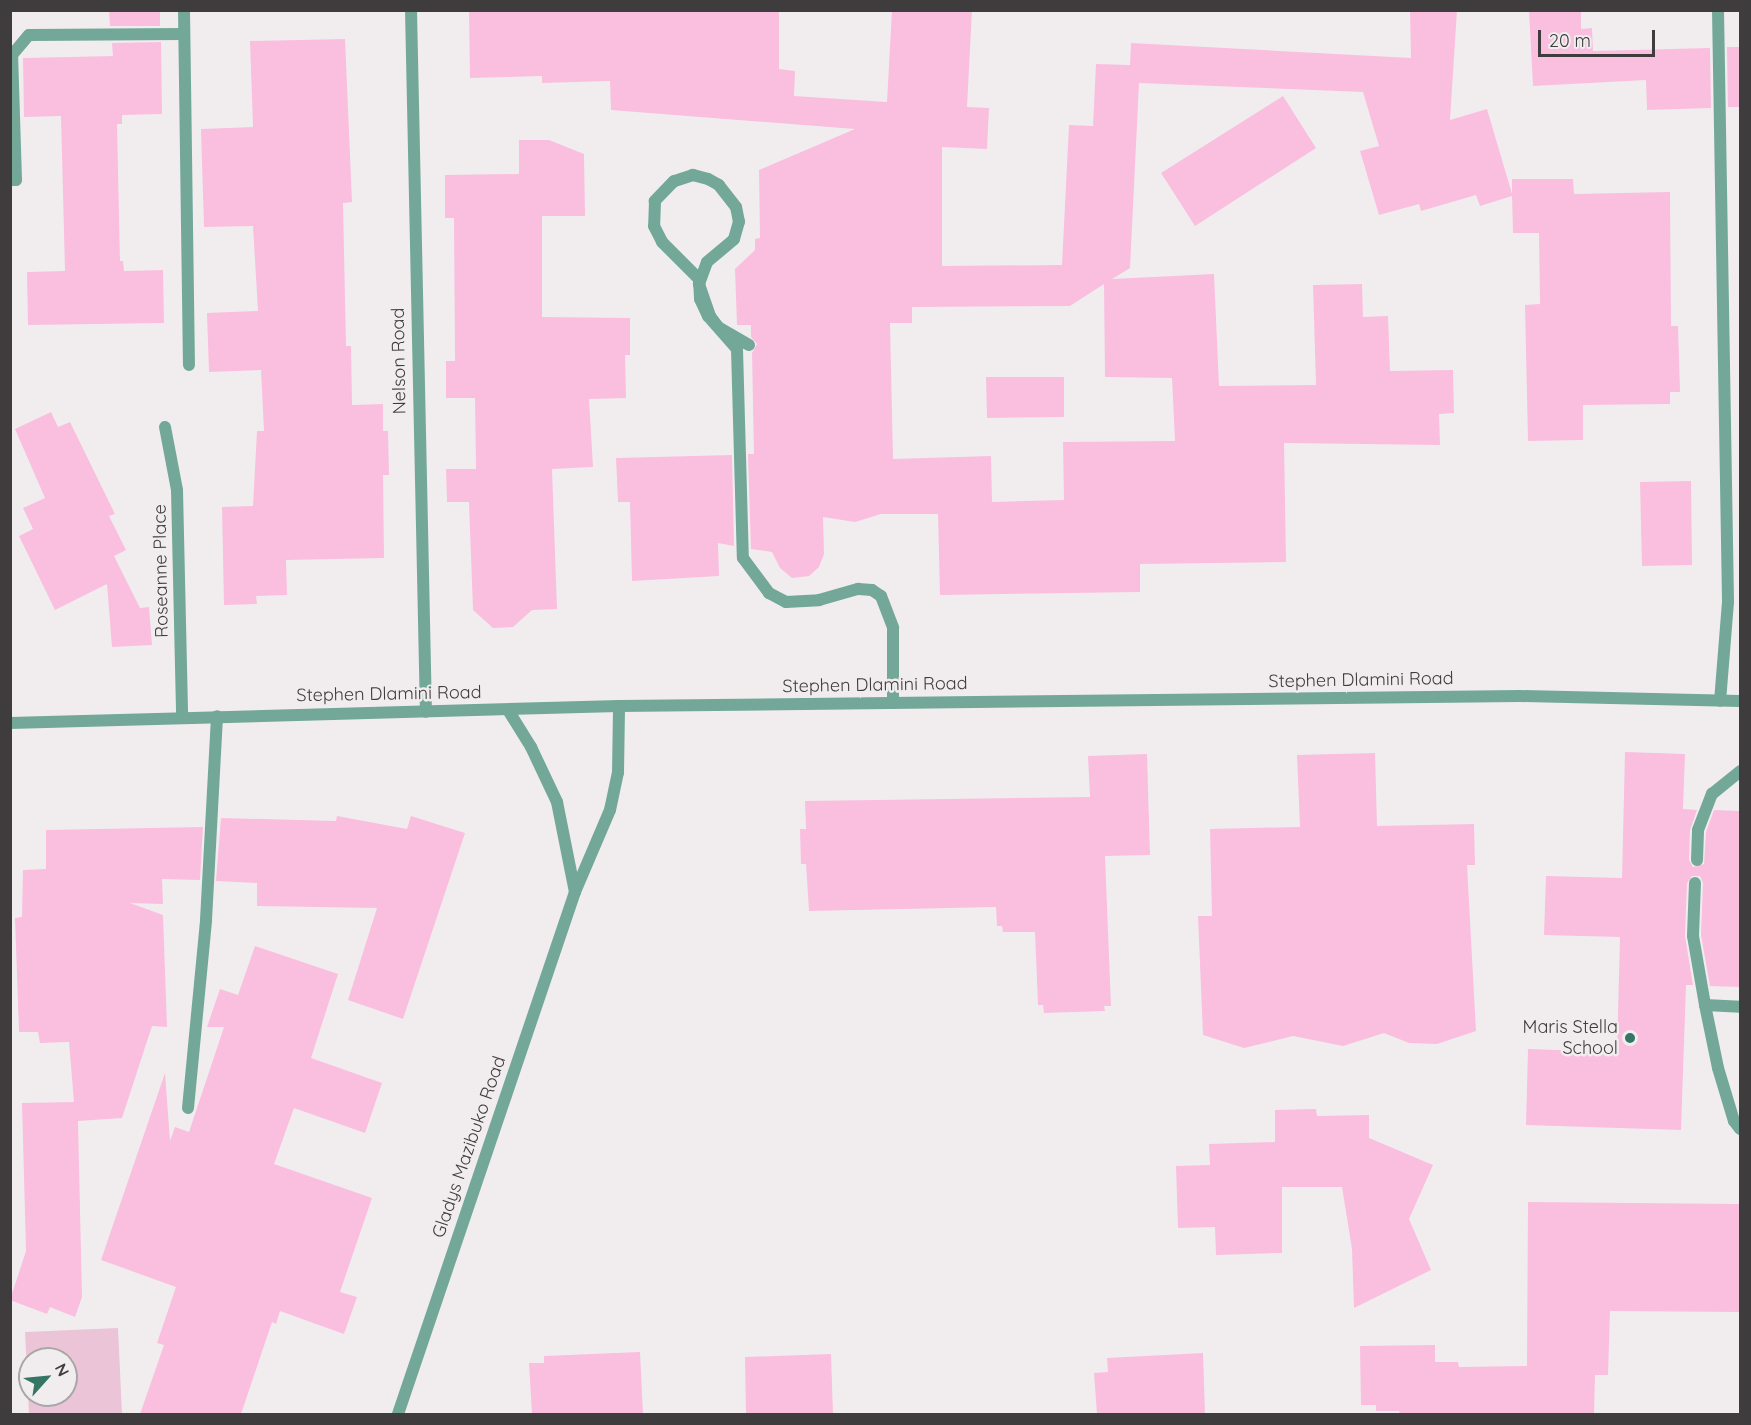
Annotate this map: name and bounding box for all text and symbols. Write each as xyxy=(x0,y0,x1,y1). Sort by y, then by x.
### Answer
scale bar xyxy=(1541,18,1658,56)
text: 20 m xyxy=(1549,29,1591,52)
street label: Nelson Road xyxy=(387,307,411,415)
street label: Roseanne Place xyxy=(149,504,173,638)
street label: Stephen Dlamini Road xyxy=(1268,668,1454,692)
street label: Stephen Dlamini Road xyxy=(782,673,968,697)
street label: Stephen Dlamini Road xyxy=(296,682,482,706)
place label: Maris Stella School xyxy=(1523,1017,1618,1060)
marker: Maris Stella School xyxy=(1623,1031,1637,1045)
street label: Gladys Mazibuko Road xyxy=(428,1053,510,1241)
north arrow xyxy=(18,1347,78,1407)
text: N xyxy=(51,1360,74,1380)

